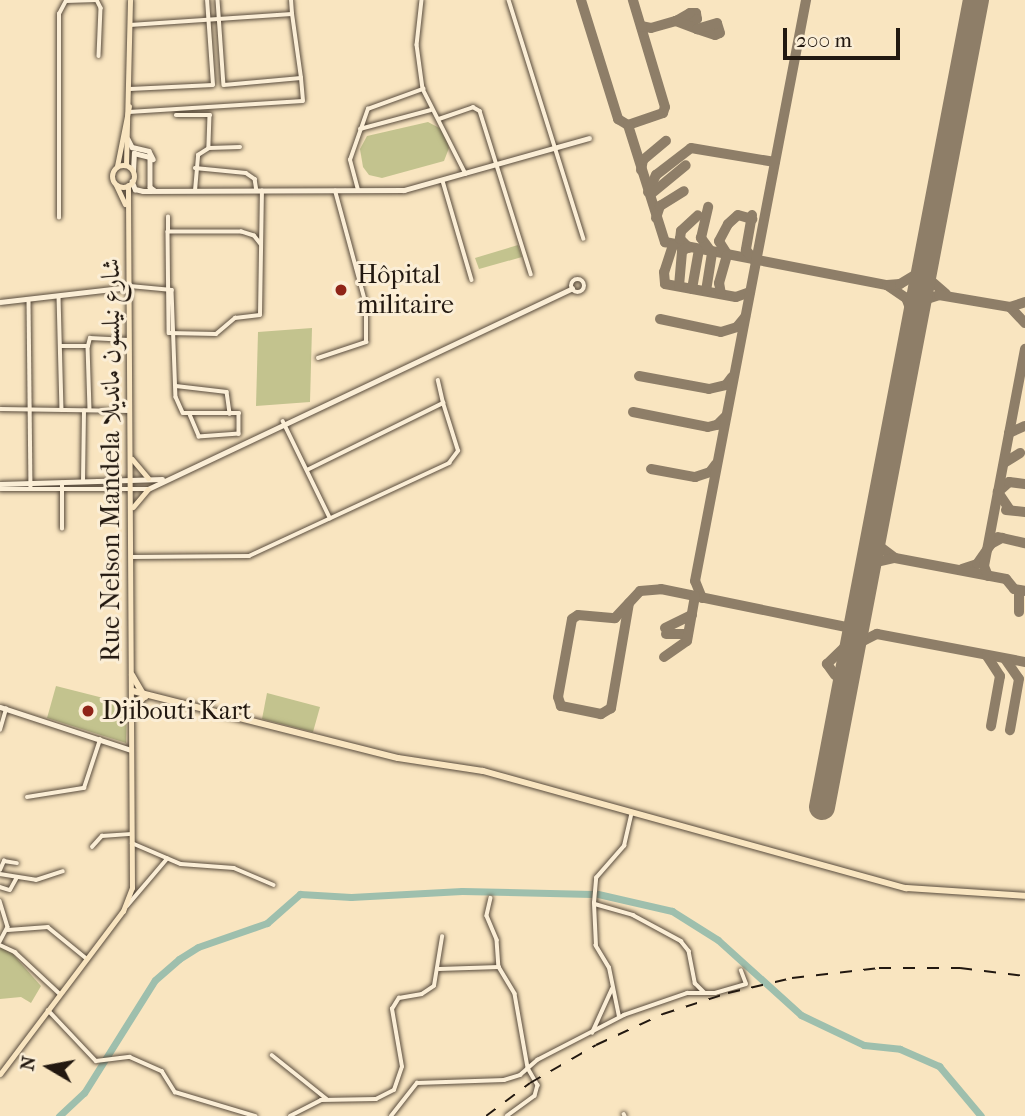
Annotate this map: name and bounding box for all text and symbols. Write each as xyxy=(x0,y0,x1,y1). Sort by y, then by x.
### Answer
scale bar xyxy=(787,14,904,58)
text: 200 m xyxy=(796,28,852,52)
street label: Rue Nelson Mandela شارع نيلسون مانديلا xyxy=(95,258,127,662)
place label: Hôpital militaire xyxy=(357,259,454,320)
marker: Hôpital militaire xyxy=(331,280,351,300)
place label: Djibouti Kart xyxy=(102,695,251,727)
marker: Djibouti Kart xyxy=(80,703,96,719)
north arrow xyxy=(14,1032,84,1102)
text: N xyxy=(16,1054,40,1072)

